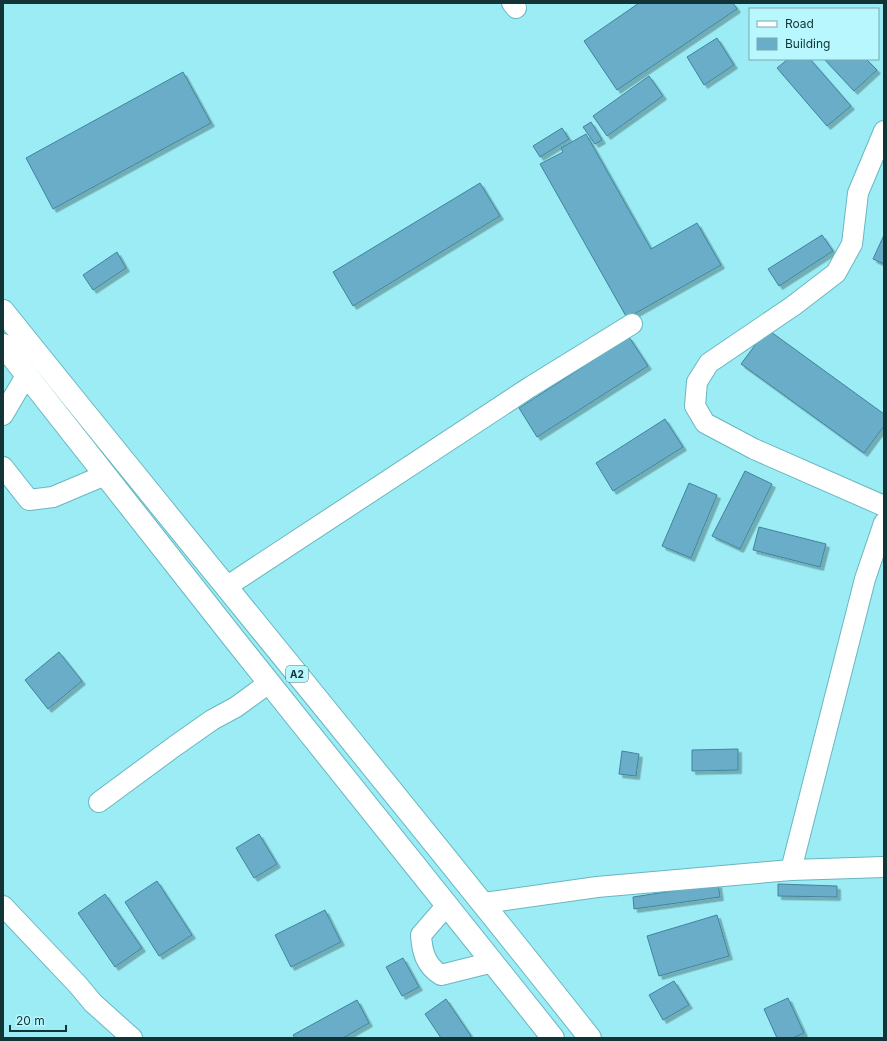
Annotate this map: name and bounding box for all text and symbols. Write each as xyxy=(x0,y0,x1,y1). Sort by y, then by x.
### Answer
legend xyxy=(749,8,879,60)
text: Road xyxy=(785,16,814,31)
text: Building xyxy=(785,36,830,51)
road number: A2 xyxy=(286,666,308,682)
scale bar xyxy=(10,1007,66,1033)
text: 20 m xyxy=(16,1013,45,1028)

